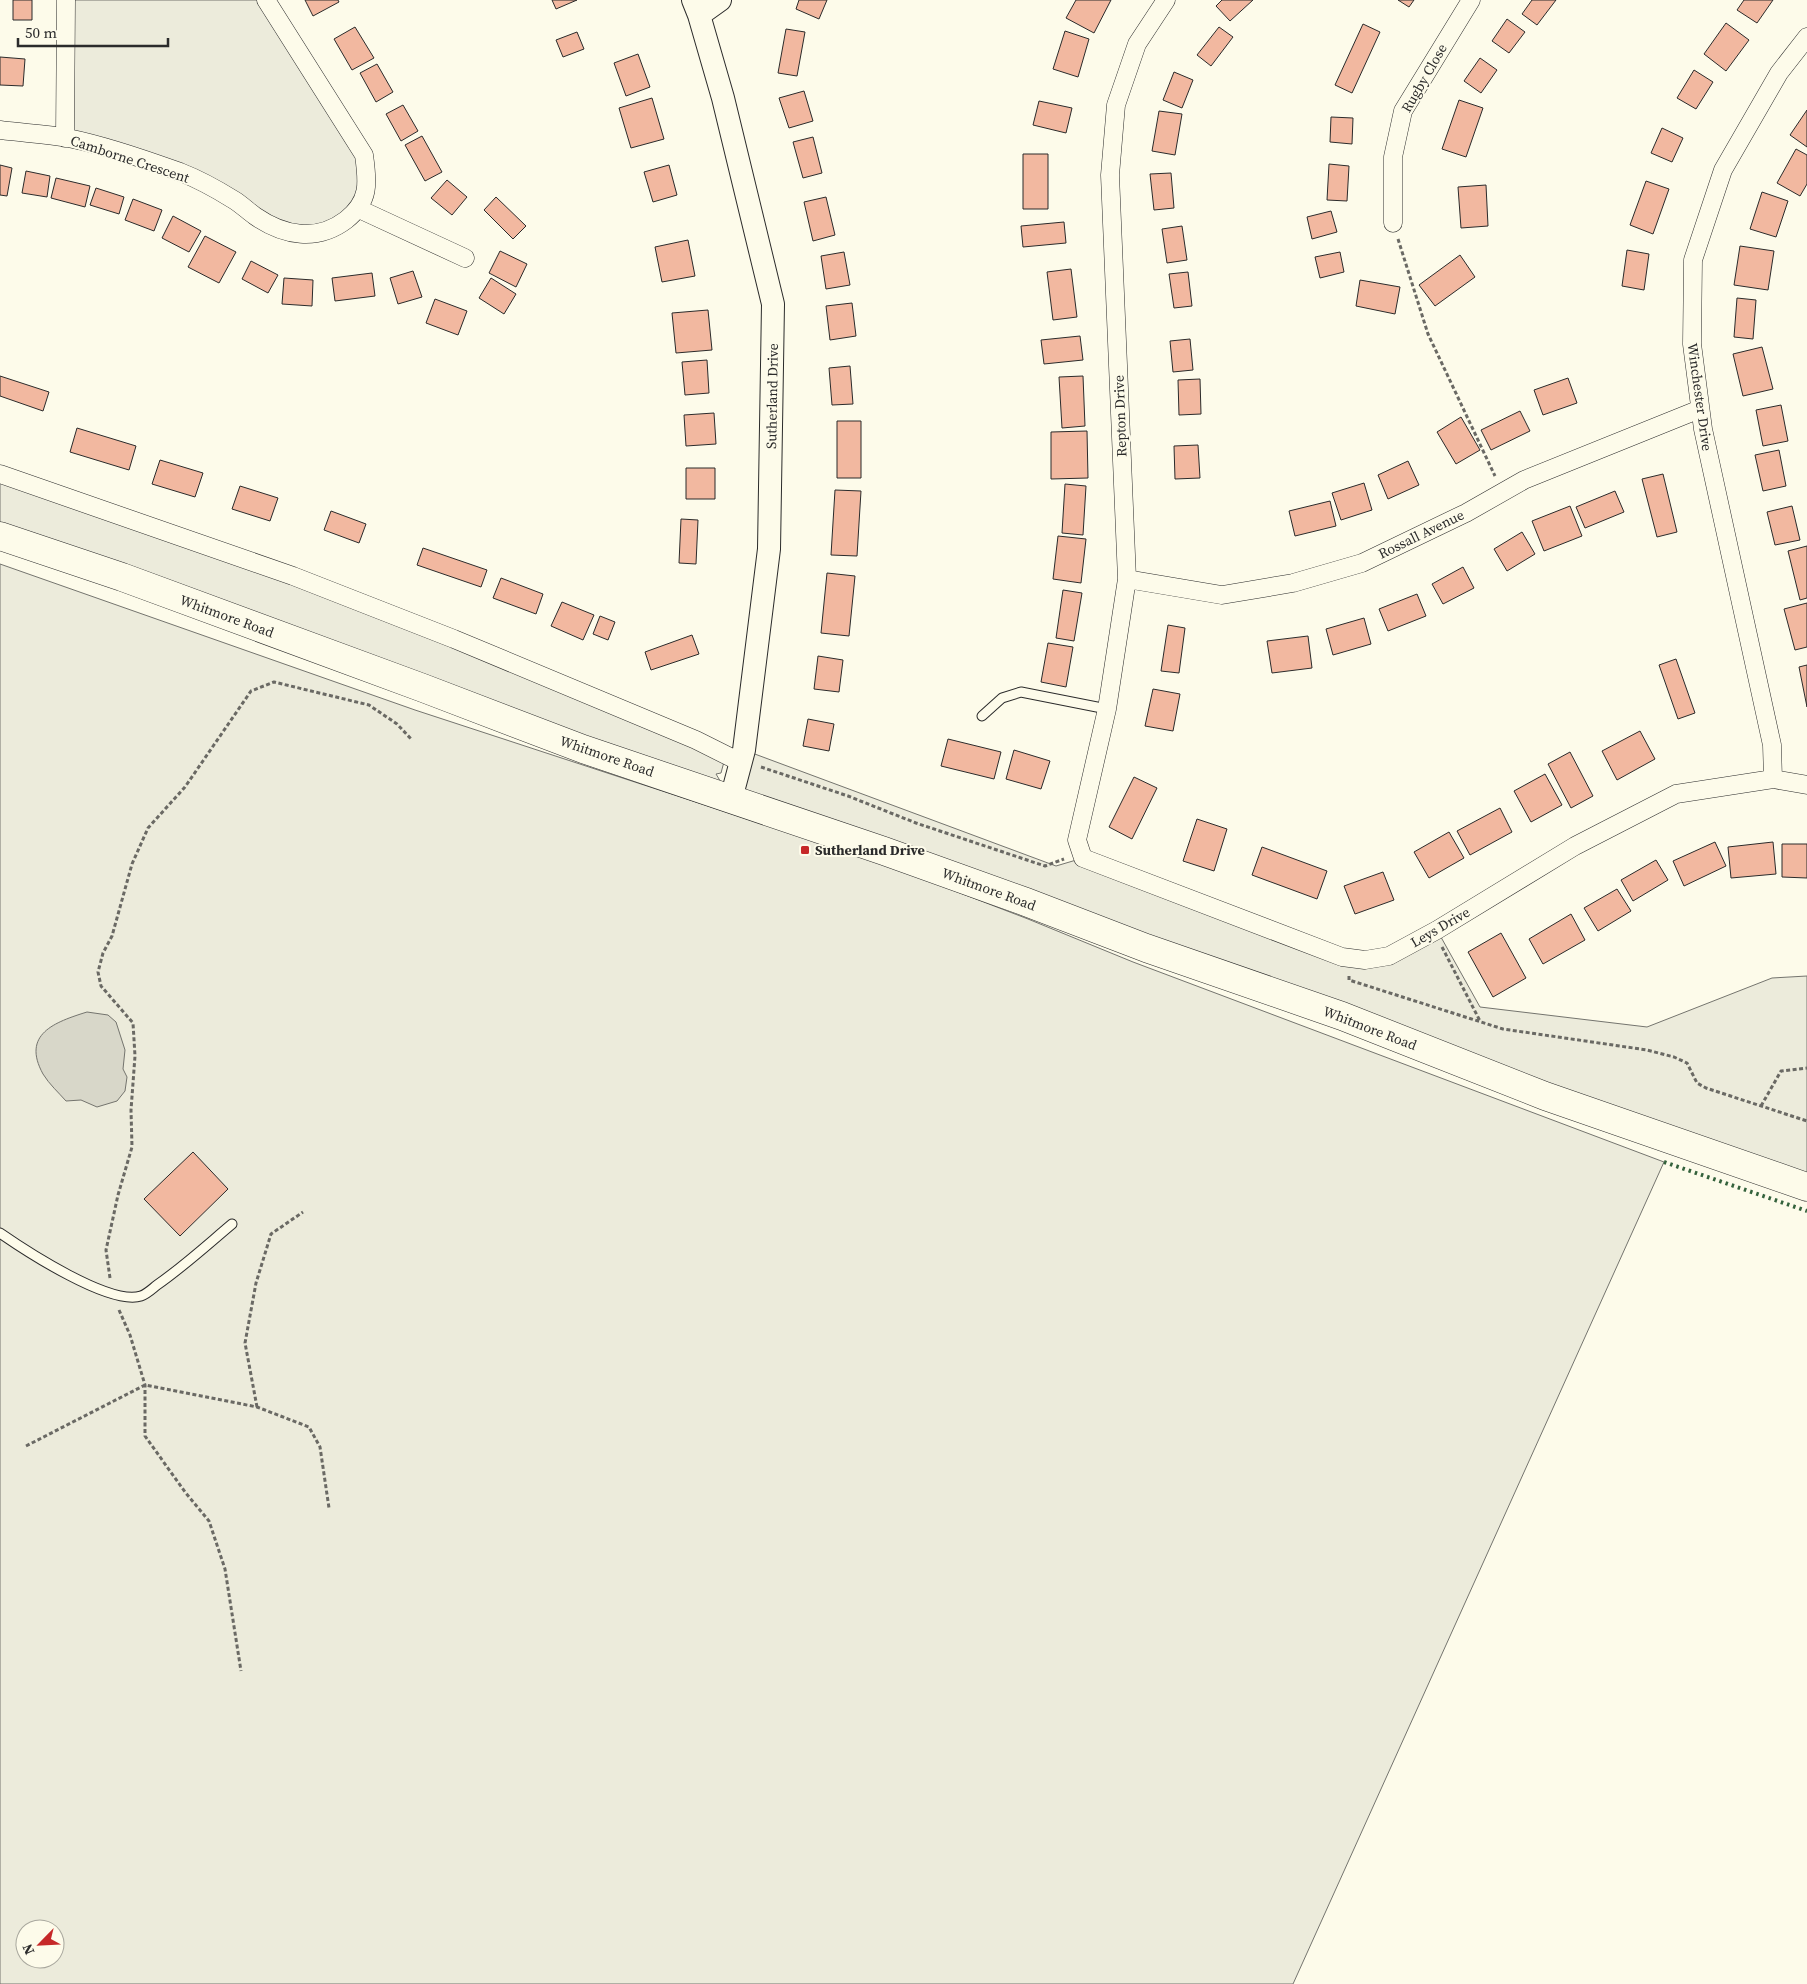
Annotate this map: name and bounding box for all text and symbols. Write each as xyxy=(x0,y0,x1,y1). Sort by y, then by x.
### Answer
scale bar xyxy=(18,15,168,47)
text: 50 m xyxy=(25,22,57,43)
street label: Rugby Close xyxy=(1396,40,1452,116)
street label: Camborne Crescent xyxy=(68,130,192,188)
street label: Winchester Drive xyxy=(1683,342,1717,452)
street label: Sutherland Drive xyxy=(761,343,783,449)
street label: Repton Drive xyxy=(1109,375,1131,457)
street label: Rossall Avenue xyxy=(1375,505,1467,563)
street label: Whitmore Road xyxy=(177,590,277,642)
street label: Whitmore Road xyxy=(557,730,657,782)
place label: Sutherland Drive xyxy=(815,840,925,860)
marker: Sutherland Drive xyxy=(799,844,811,856)
street label: Whitmore Road xyxy=(939,863,1039,915)
street label: Leys Drive xyxy=(1407,902,1473,952)
street label: Whitmore Road xyxy=(1320,1001,1420,1055)
north arrow xyxy=(15,1919,65,1969)
text: N xyxy=(17,1941,39,1958)

